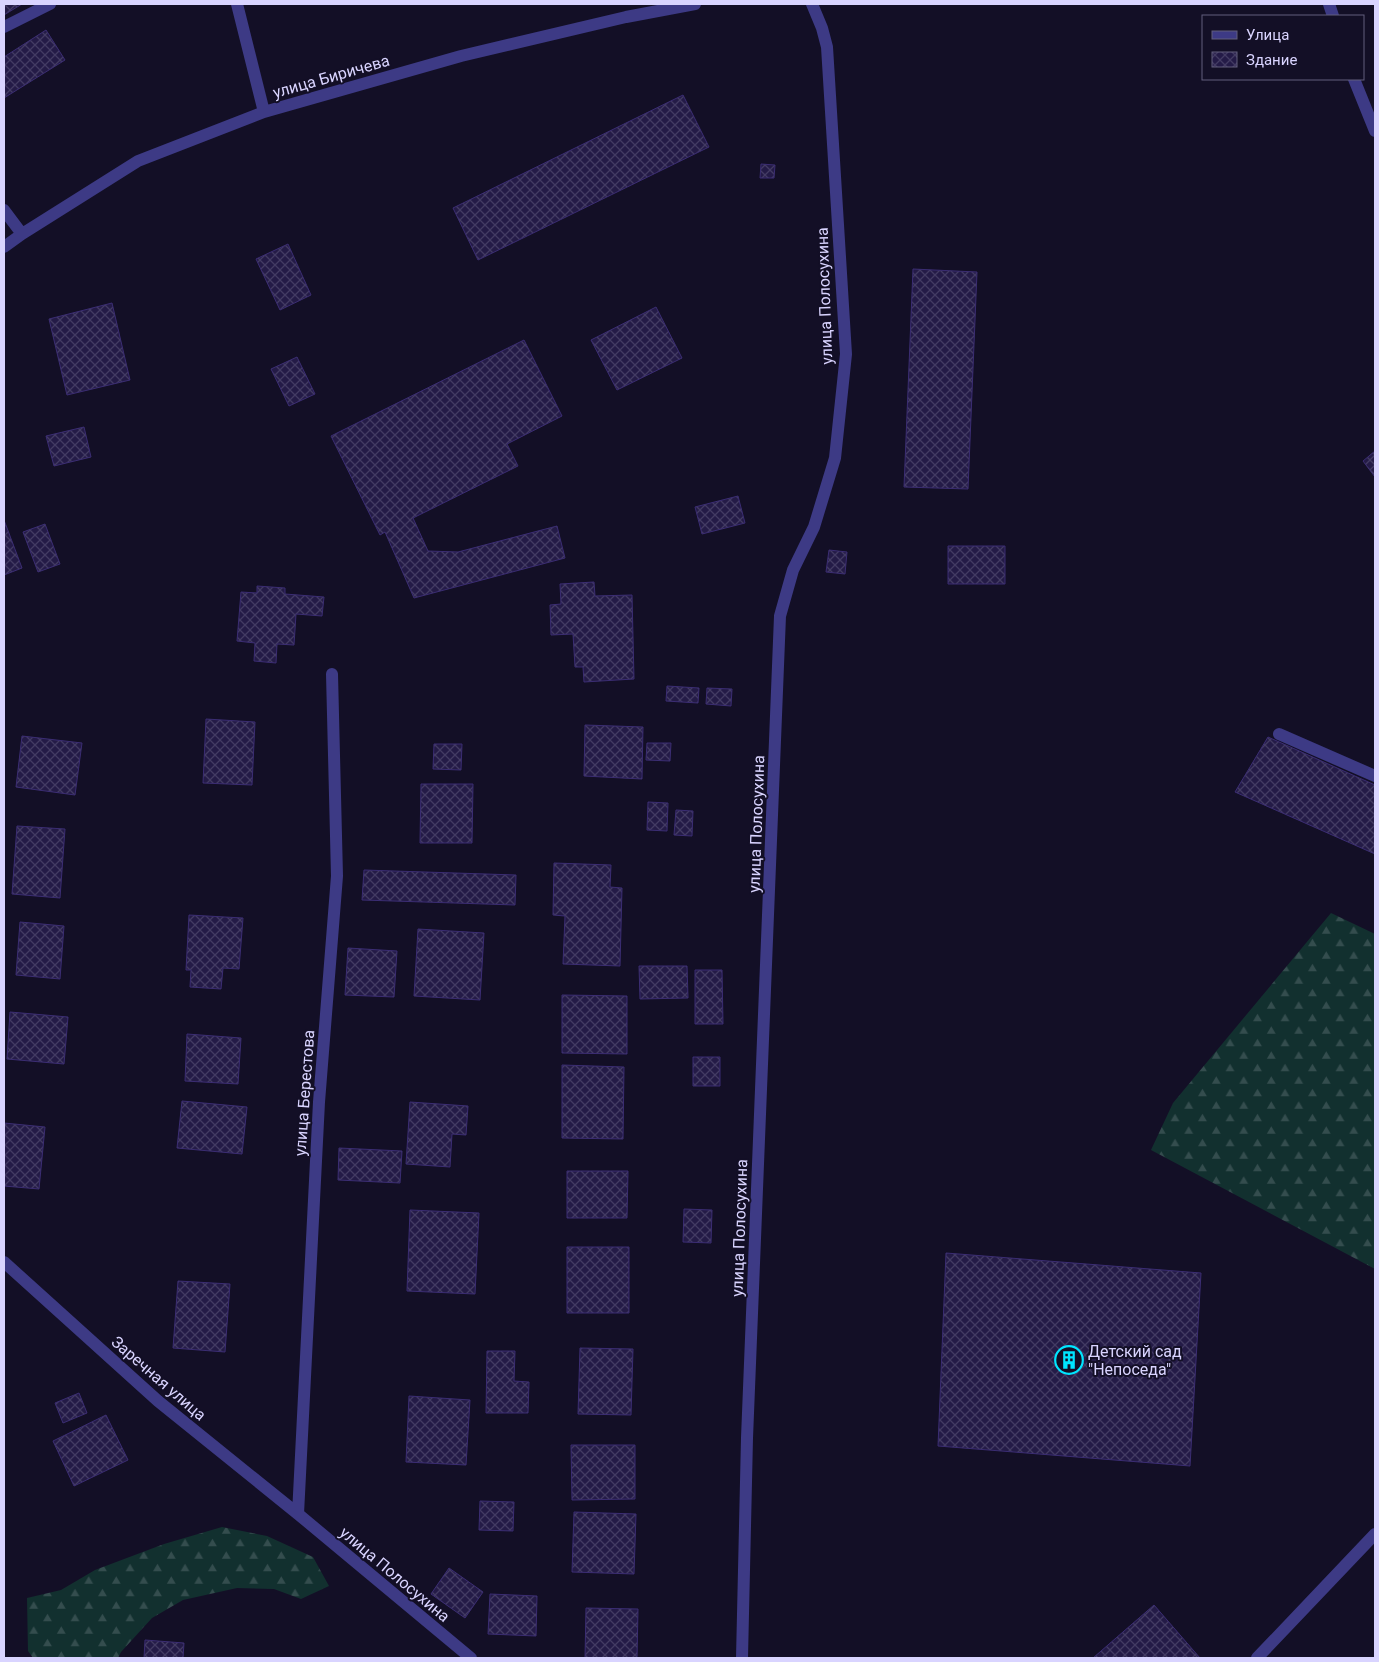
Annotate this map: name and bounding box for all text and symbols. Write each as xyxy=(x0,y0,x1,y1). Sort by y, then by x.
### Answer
legend xyxy=(1202,15,1364,80)
text: Улица xyxy=(1246,26,1289,44)
street label: улица Биричева xyxy=(271,51,392,102)
text: Здание xyxy=(1246,51,1297,69)
street label: улица Полосухина xyxy=(813,227,836,365)
street label: улица Полосухина xyxy=(745,755,768,893)
street label: улица Берестова xyxy=(291,1029,318,1157)
street label: улица Полосухина xyxy=(728,1159,751,1297)
street label: Заречная улица xyxy=(108,1332,210,1425)
place label: Детский сад "Непоседа" xyxy=(1088,1342,1182,1379)
building icon: Детский сад "Непоседа" xyxy=(1054,1345,1084,1375)
street label: улица Полосухина xyxy=(336,1523,454,1626)

